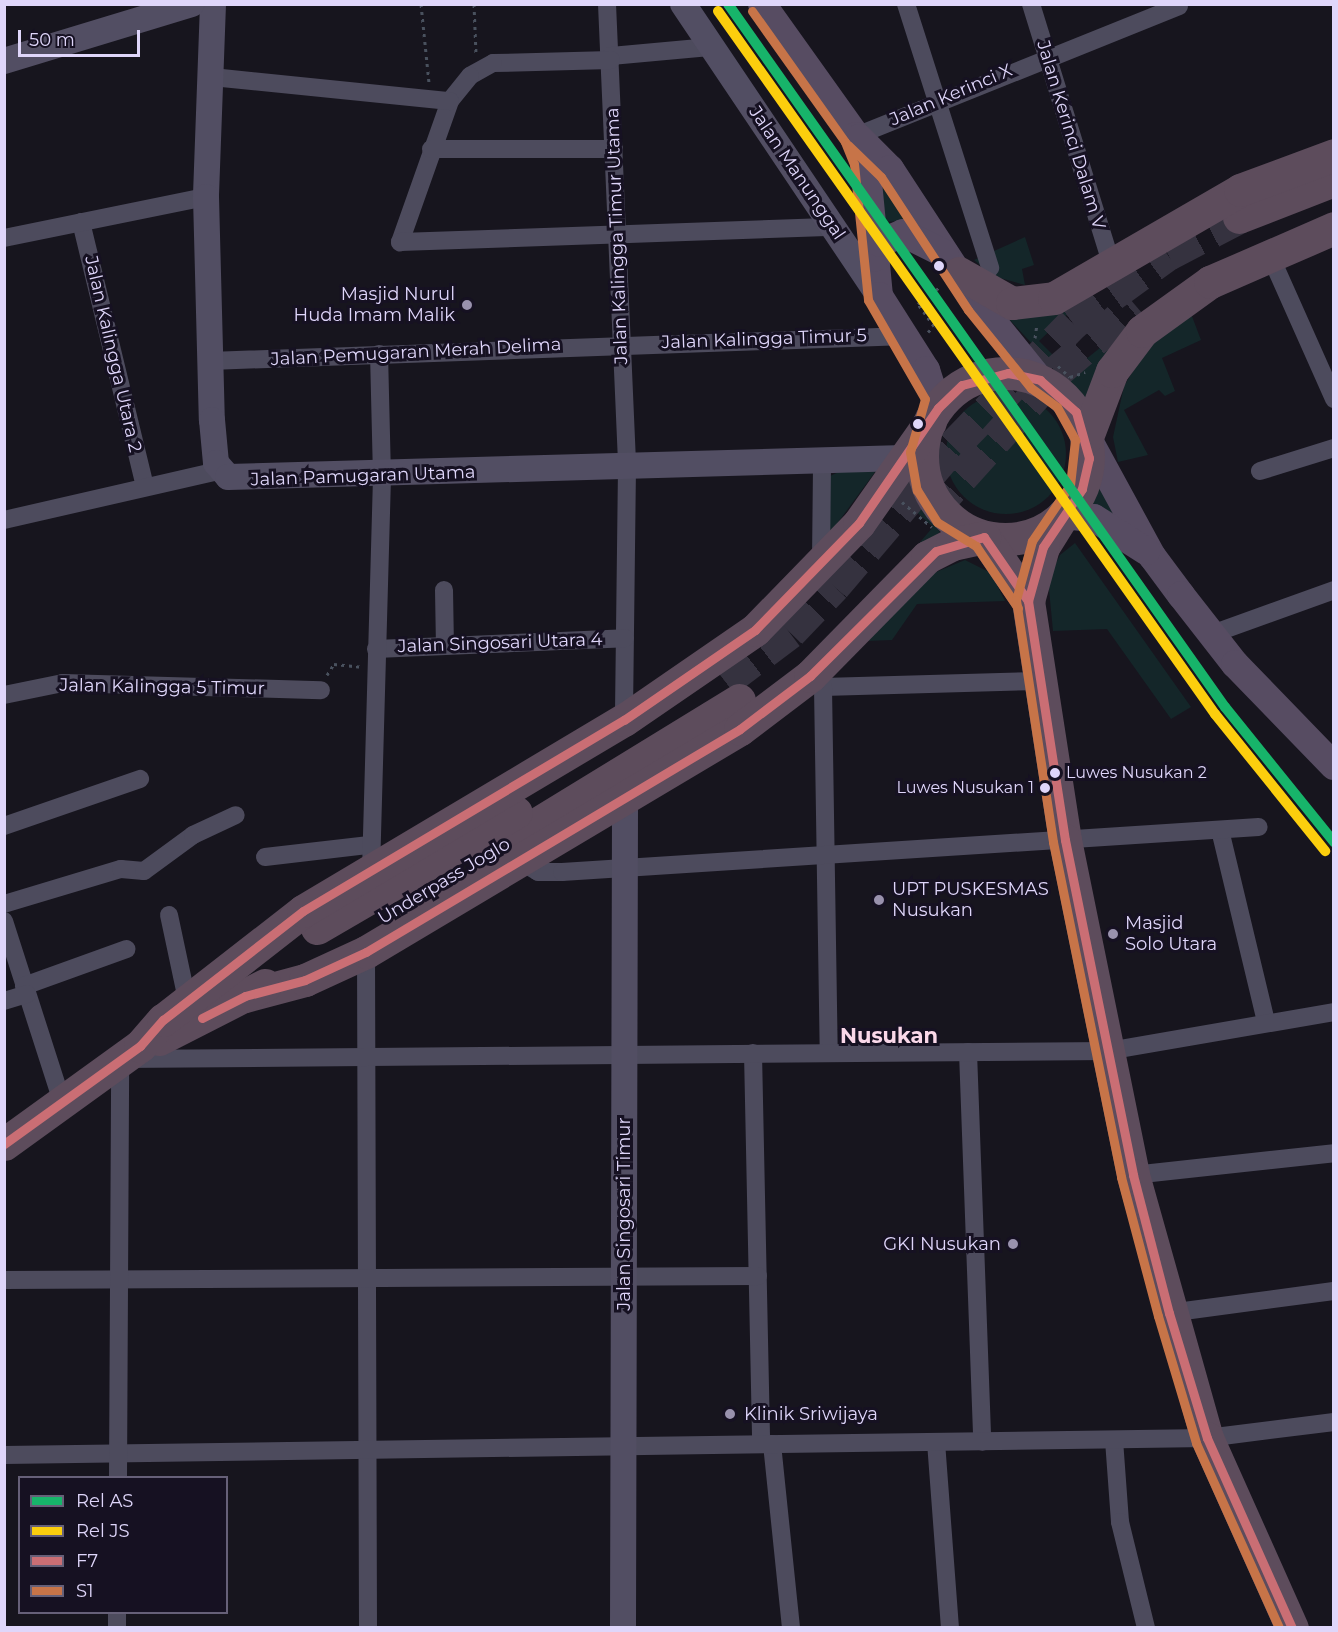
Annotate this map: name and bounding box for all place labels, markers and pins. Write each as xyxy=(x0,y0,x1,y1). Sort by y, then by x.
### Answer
unlabelled marker xyxy=(933,260,945,272)
place label: Masjid Nurul Huda Imam Malik xyxy=(294,284,455,326)
marker: Masjid Nurul Huda Imam Malik xyxy=(460,298,474,312)
unlabelled marker xyxy=(912,418,924,430)
place label: Luwes Nusukan 2 xyxy=(1066,763,1207,783)
marker: Luwes Nusukan 2 xyxy=(1049,767,1061,779)
place label: Luwes Nusukan 1 xyxy=(897,778,1034,798)
marker: Luwes Nusukan 1 xyxy=(1039,782,1051,794)
place label: UPT PUSKESMAS Nusukan xyxy=(892,879,1049,922)
marker: UPT PUSKESMAS Nusukan xyxy=(870,891,888,909)
place label: Masjid Solo Utara xyxy=(1125,913,1217,956)
marker: Masjid Solo Utara xyxy=(1106,927,1120,941)
place label: GKI Nusukan xyxy=(883,1233,1001,1255)
marker: GKI Nusukan xyxy=(1006,1237,1020,1251)
place label: Klinik Sriwijaya xyxy=(744,1403,878,1425)
marker: Klinik Sriwijaya xyxy=(721,1405,739,1423)

